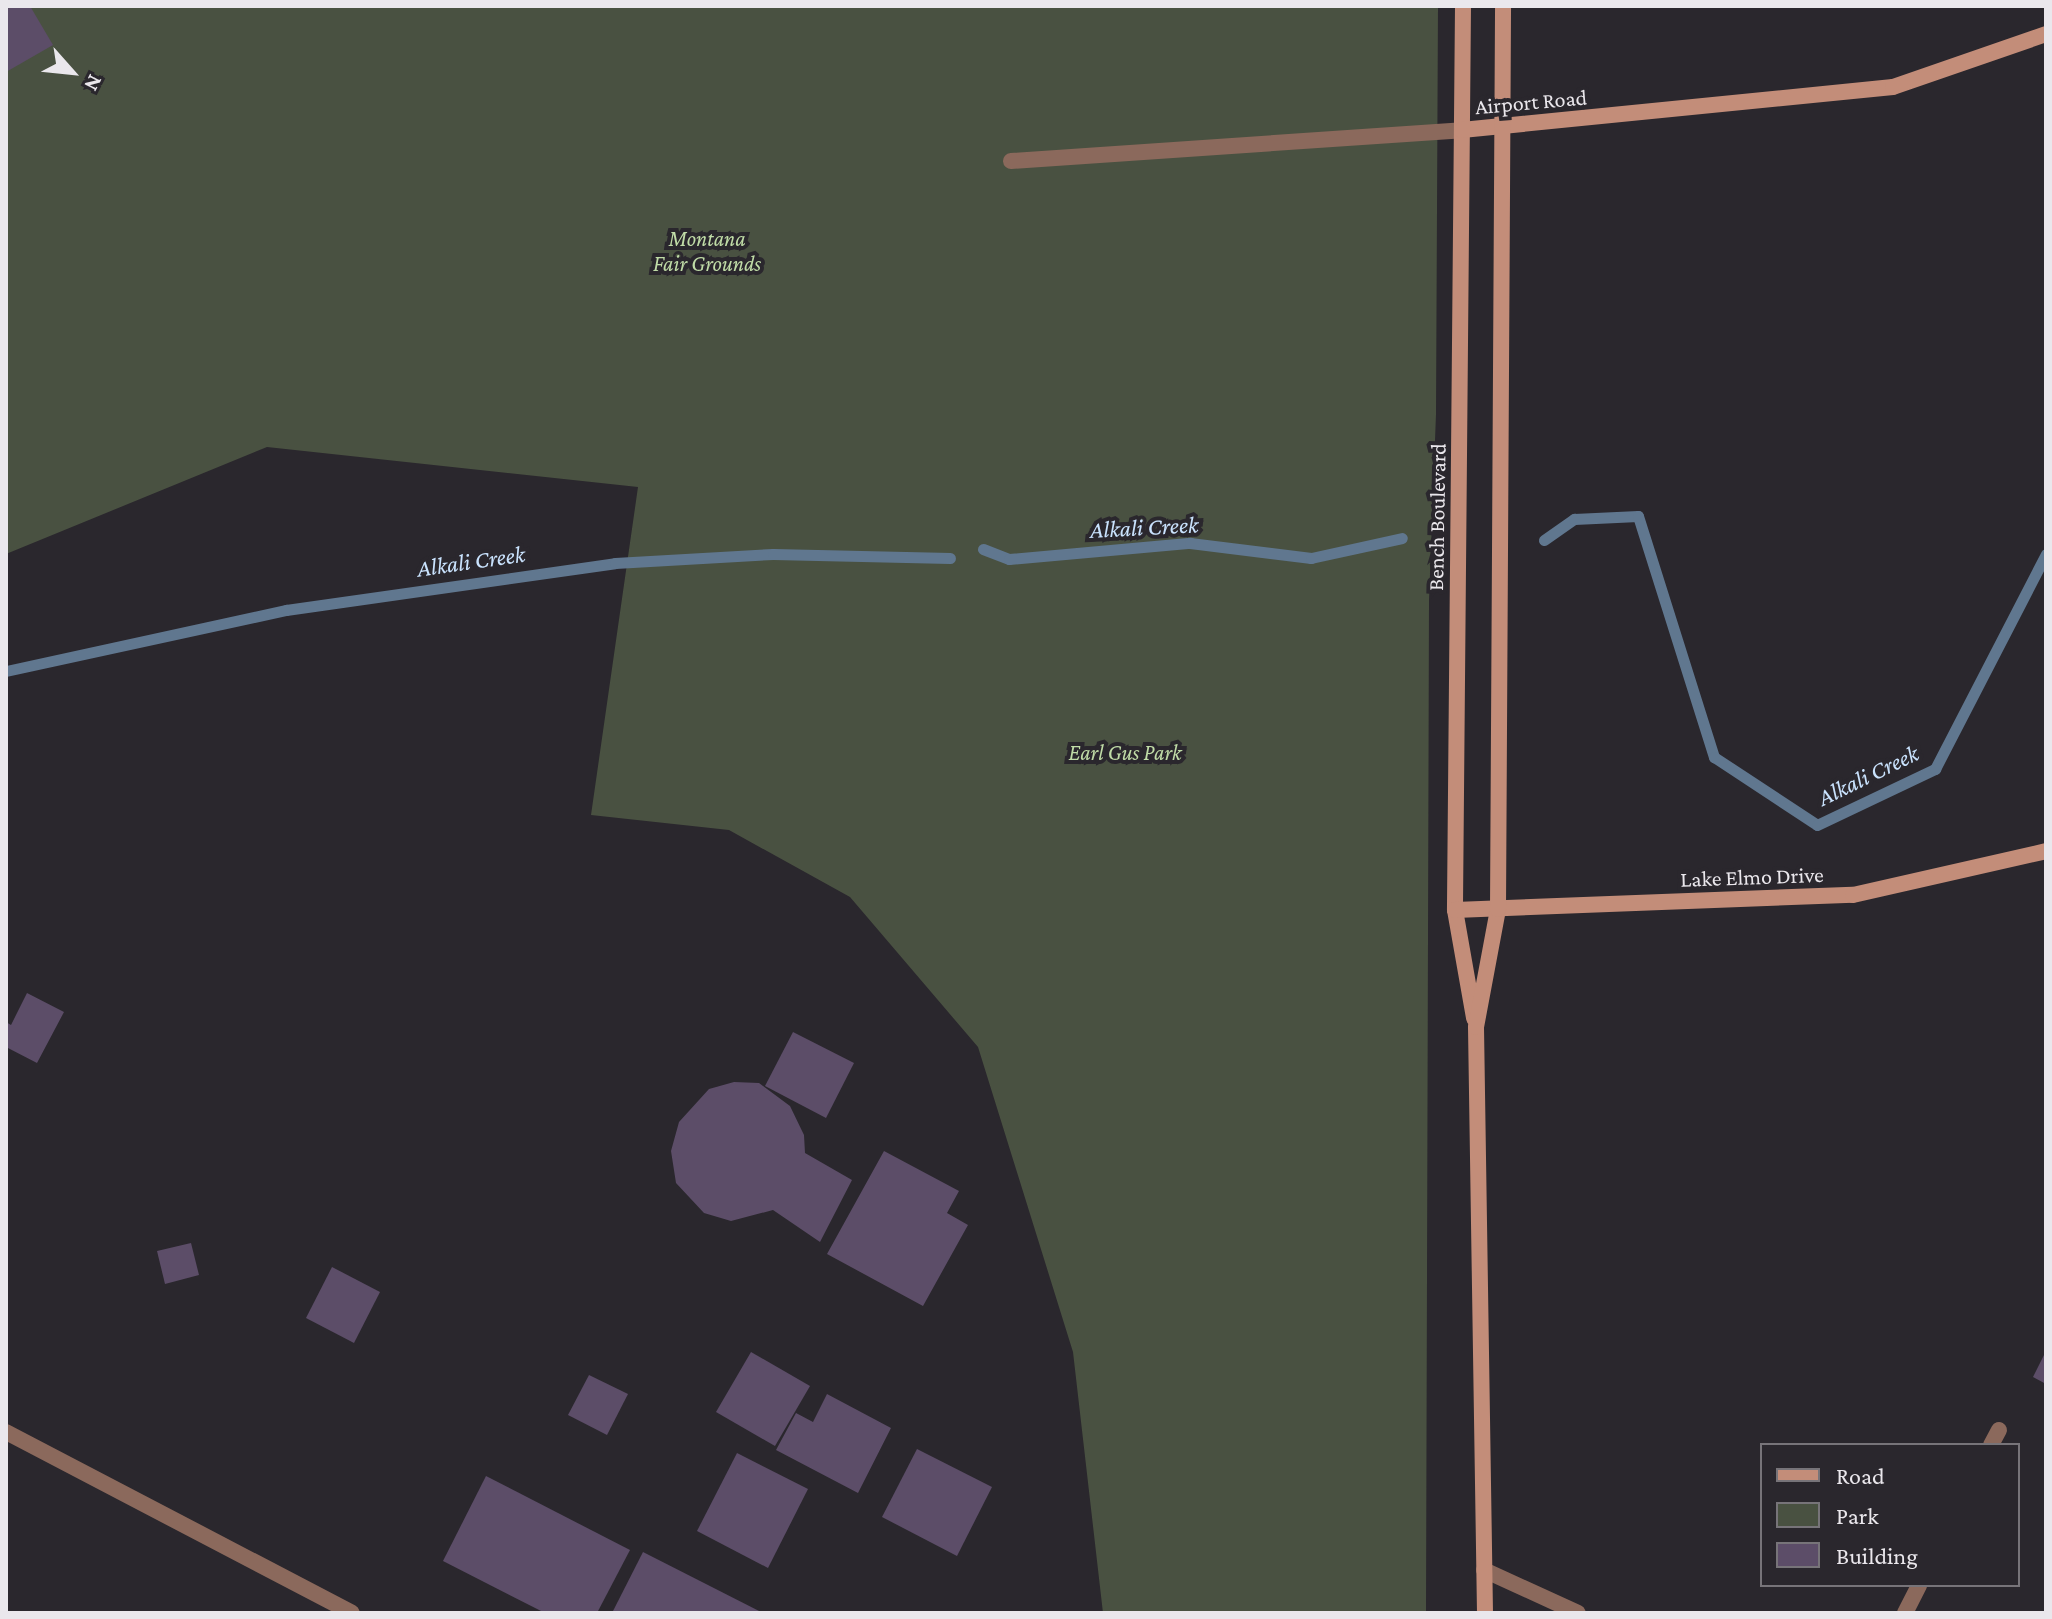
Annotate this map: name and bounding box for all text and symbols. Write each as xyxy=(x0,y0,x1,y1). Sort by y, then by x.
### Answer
north arrow xyxy=(32,32,112,112)
text: N xyxy=(79,71,108,95)
street label: Airport Road xyxy=(1474,84,1588,120)
park label: Montana Fair Grounds xyxy=(653,225,761,276)
street label: Bench Boulevard xyxy=(1423,443,1451,591)
water label: Alkali Creek xyxy=(1089,510,1199,544)
water label: Alkali Creek xyxy=(415,539,527,583)
water label: Alkali Creek xyxy=(1813,738,1923,812)
park label: Earl Gus Park xyxy=(1068,740,1182,766)
street label: Lake Elmo Drive xyxy=(1680,861,1824,893)
legend xyxy=(1760,1443,2020,1587)
text: Road xyxy=(1836,1462,1885,1489)
text: Park xyxy=(1836,1502,1879,1529)
text: Building xyxy=(1836,1542,1918,1569)

